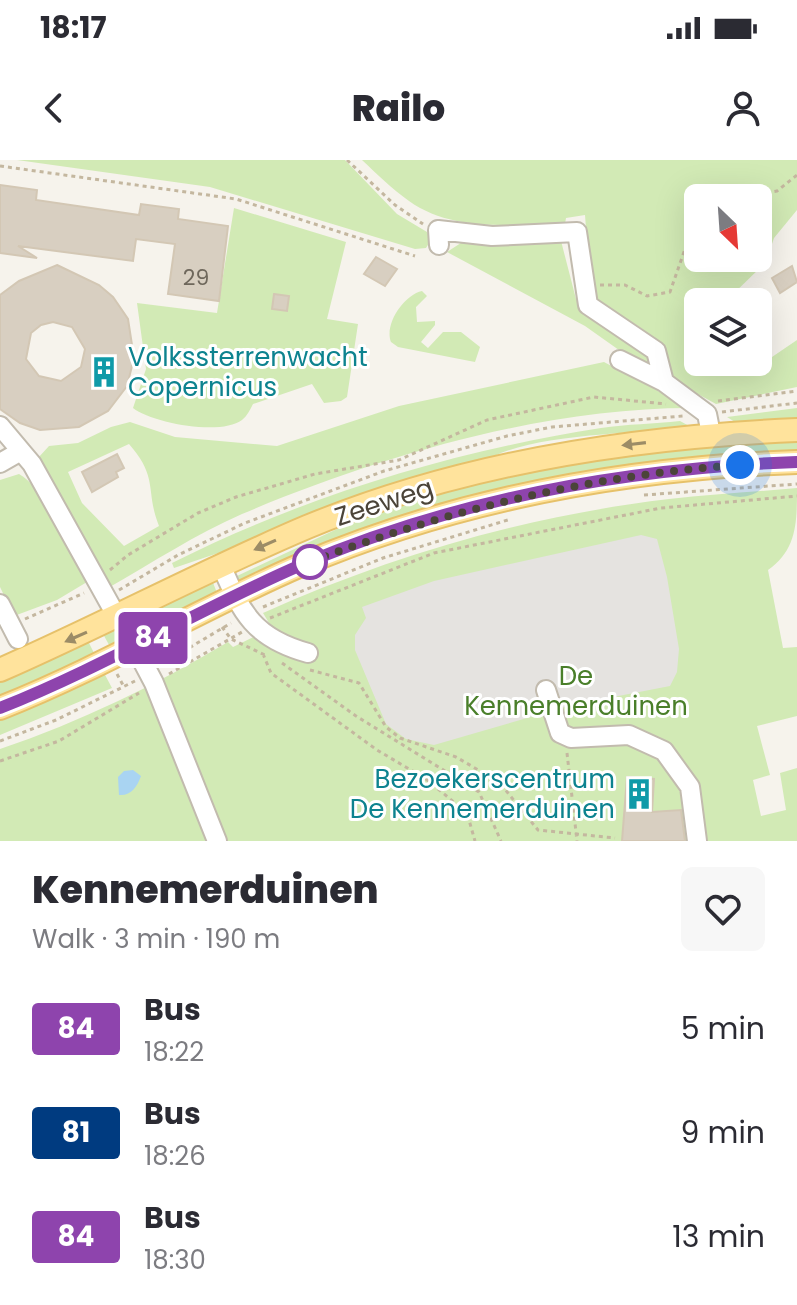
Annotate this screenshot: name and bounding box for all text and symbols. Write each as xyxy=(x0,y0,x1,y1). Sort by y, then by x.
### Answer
text: 18:17 xyxy=(40,6,107,49)
text: Railo xyxy=(352,83,445,134)
icon: back xyxy=(32,86,76,130)
icon: person xyxy=(721,86,765,130)
north arrow xyxy=(684,184,772,272)
map controls xyxy=(684,184,772,376)
house number: 29 xyxy=(183,262,209,293)
button: layers xyxy=(684,288,772,376)
place label: Volkssterrenwacht Copernicus xyxy=(128,339,368,405)
building icon: Volkssterrenwacht Copernicus xyxy=(87,355,121,389)
one-way arrow xyxy=(621,437,646,450)
your location xyxy=(720,445,760,485)
street label: Zeeweg xyxy=(330,469,438,535)
one-way arrow xyxy=(253,539,277,552)
unlabelled marker xyxy=(293,545,327,579)
line badge: 84 xyxy=(117,612,189,664)
text: 84 xyxy=(134,618,172,657)
one-way arrow xyxy=(64,631,87,644)
park label: De Kennemerduinen xyxy=(464,658,688,724)
place label: Bezoekerscentrum De Kennemerduinen xyxy=(350,761,615,827)
building icon: Bezoekerscentrum De Kennemerduinen xyxy=(622,777,656,811)
text: Kennemerduinen xyxy=(32,863,379,916)
button: heart xyxy=(681,867,765,951)
text: Walk · 3 min · 190 m xyxy=(32,921,280,957)
text: Bus xyxy=(144,988,201,1031)
text: 5 min xyxy=(681,1007,765,1050)
text: 84 xyxy=(57,1009,95,1048)
text: 18:22 xyxy=(144,1034,204,1070)
text: Bus xyxy=(144,1092,201,1135)
text: 9 min xyxy=(681,1111,765,1154)
text: 81 xyxy=(62,1113,90,1152)
text: 18:26 xyxy=(144,1138,206,1174)
text: Bus xyxy=(144,1196,201,1239)
text: 13 min xyxy=(672,1215,765,1258)
text: 84 xyxy=(57,1217,95,1256)
text: 18:30 xyxy=(144,1242,206,1278)

